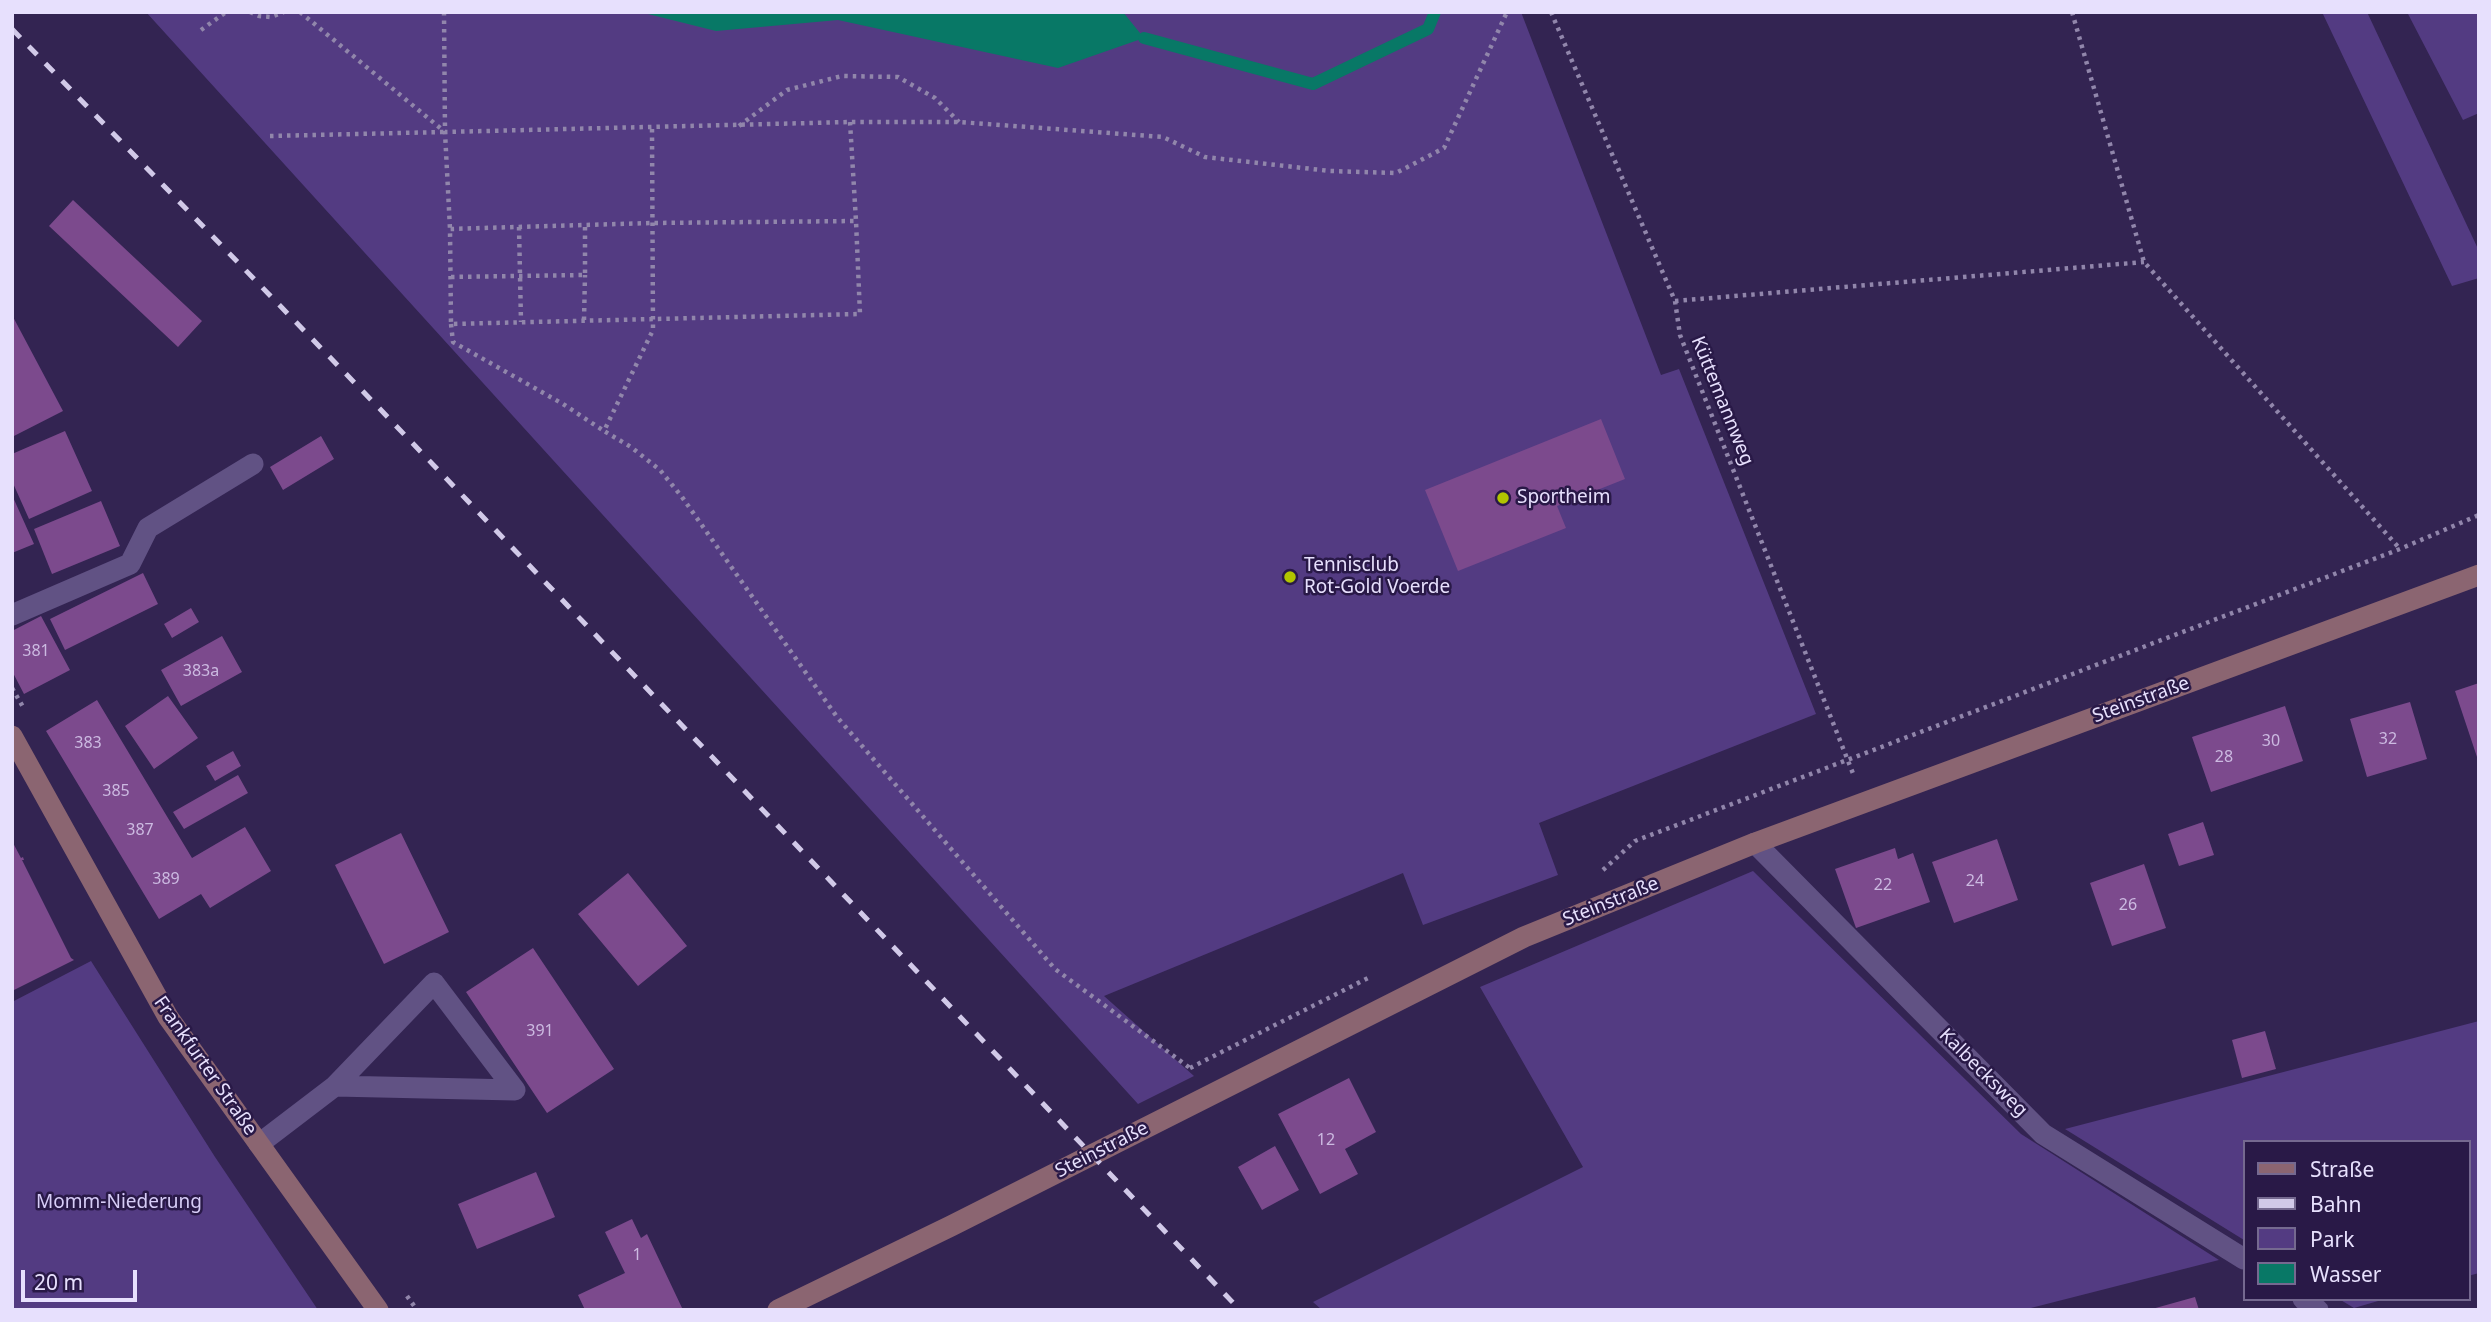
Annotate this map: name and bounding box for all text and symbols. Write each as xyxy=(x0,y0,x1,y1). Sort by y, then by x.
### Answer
street label: Küttemannweg xyxy=(1686,333,1758,469)
place label: Sportheim xyxy=(1517,487,1610,509)
marker: Sportheim xyxy=(1495,490,1511,506)
place label: Tennisclub Rot-Gold Voerde xyxy=(1304,555,1450,599)
marker: Tennisclub Rot-Gold Voerde xyxy=(1282,569,1298,585)
house number: 381 xyxy=(22,641,50,661)
house number: 383a xyxy=(183,661,219,681)
street label: Steinstraße xyxy=(2089,672,2193,728)
house number: 32 xyxy=(2379,729,2397,749)
house number: 30 xyxy=(2262,731,2280,751)
house number: 383 xyxy=(74,733,102,753)
house number: 28 xyxy=(2215,747,2233,767)
house number: 385 xyxy=(102,781,130,801)
house number: 387 xyxy=(126,820,154,840)
house number: 389 xyxy=(152,869,180,889)
house number: 24 xyxy=(1966,871,1984,891)
street label: Steinstraße xyxy=(1560,872,1662,932)
house number: 22 xyxy=(1874,875,1892,895)
house number: 26 xyxy=(2119,895,2137,915)
street label: Frankfurter Straße xyxy=(148,992,262,1140)
house number: 391 xyxy=(526,1021,554,1041)
street label: Kalbecksweg xyxy=(1934,1024,2032,1122)
street label: Steinstraße xyxy=(1052,1117,1152,1183)
house number: 12 xyxy=(1317,1130,1335,1150)
legend xyxy=(2242,1140,2470,1301)
text: Straße xyxy=(2310,1155,2374,1183)
text: Bahn xyxy=(2310,1190,2361,1218)
park label: Momm-Niederung xyxy=(36,1192,202,1214)
text: Park xyxy=(2310,1225,2354,1253)
house number: 1 xyxy=(632,1245,642,1265)
scale bar xyxy=(24,1256,140,1300)
text: Wasser xyxy=(2310,1260,2382,1288)
text: 20 m xyxy=(34,1268,83,1296)

